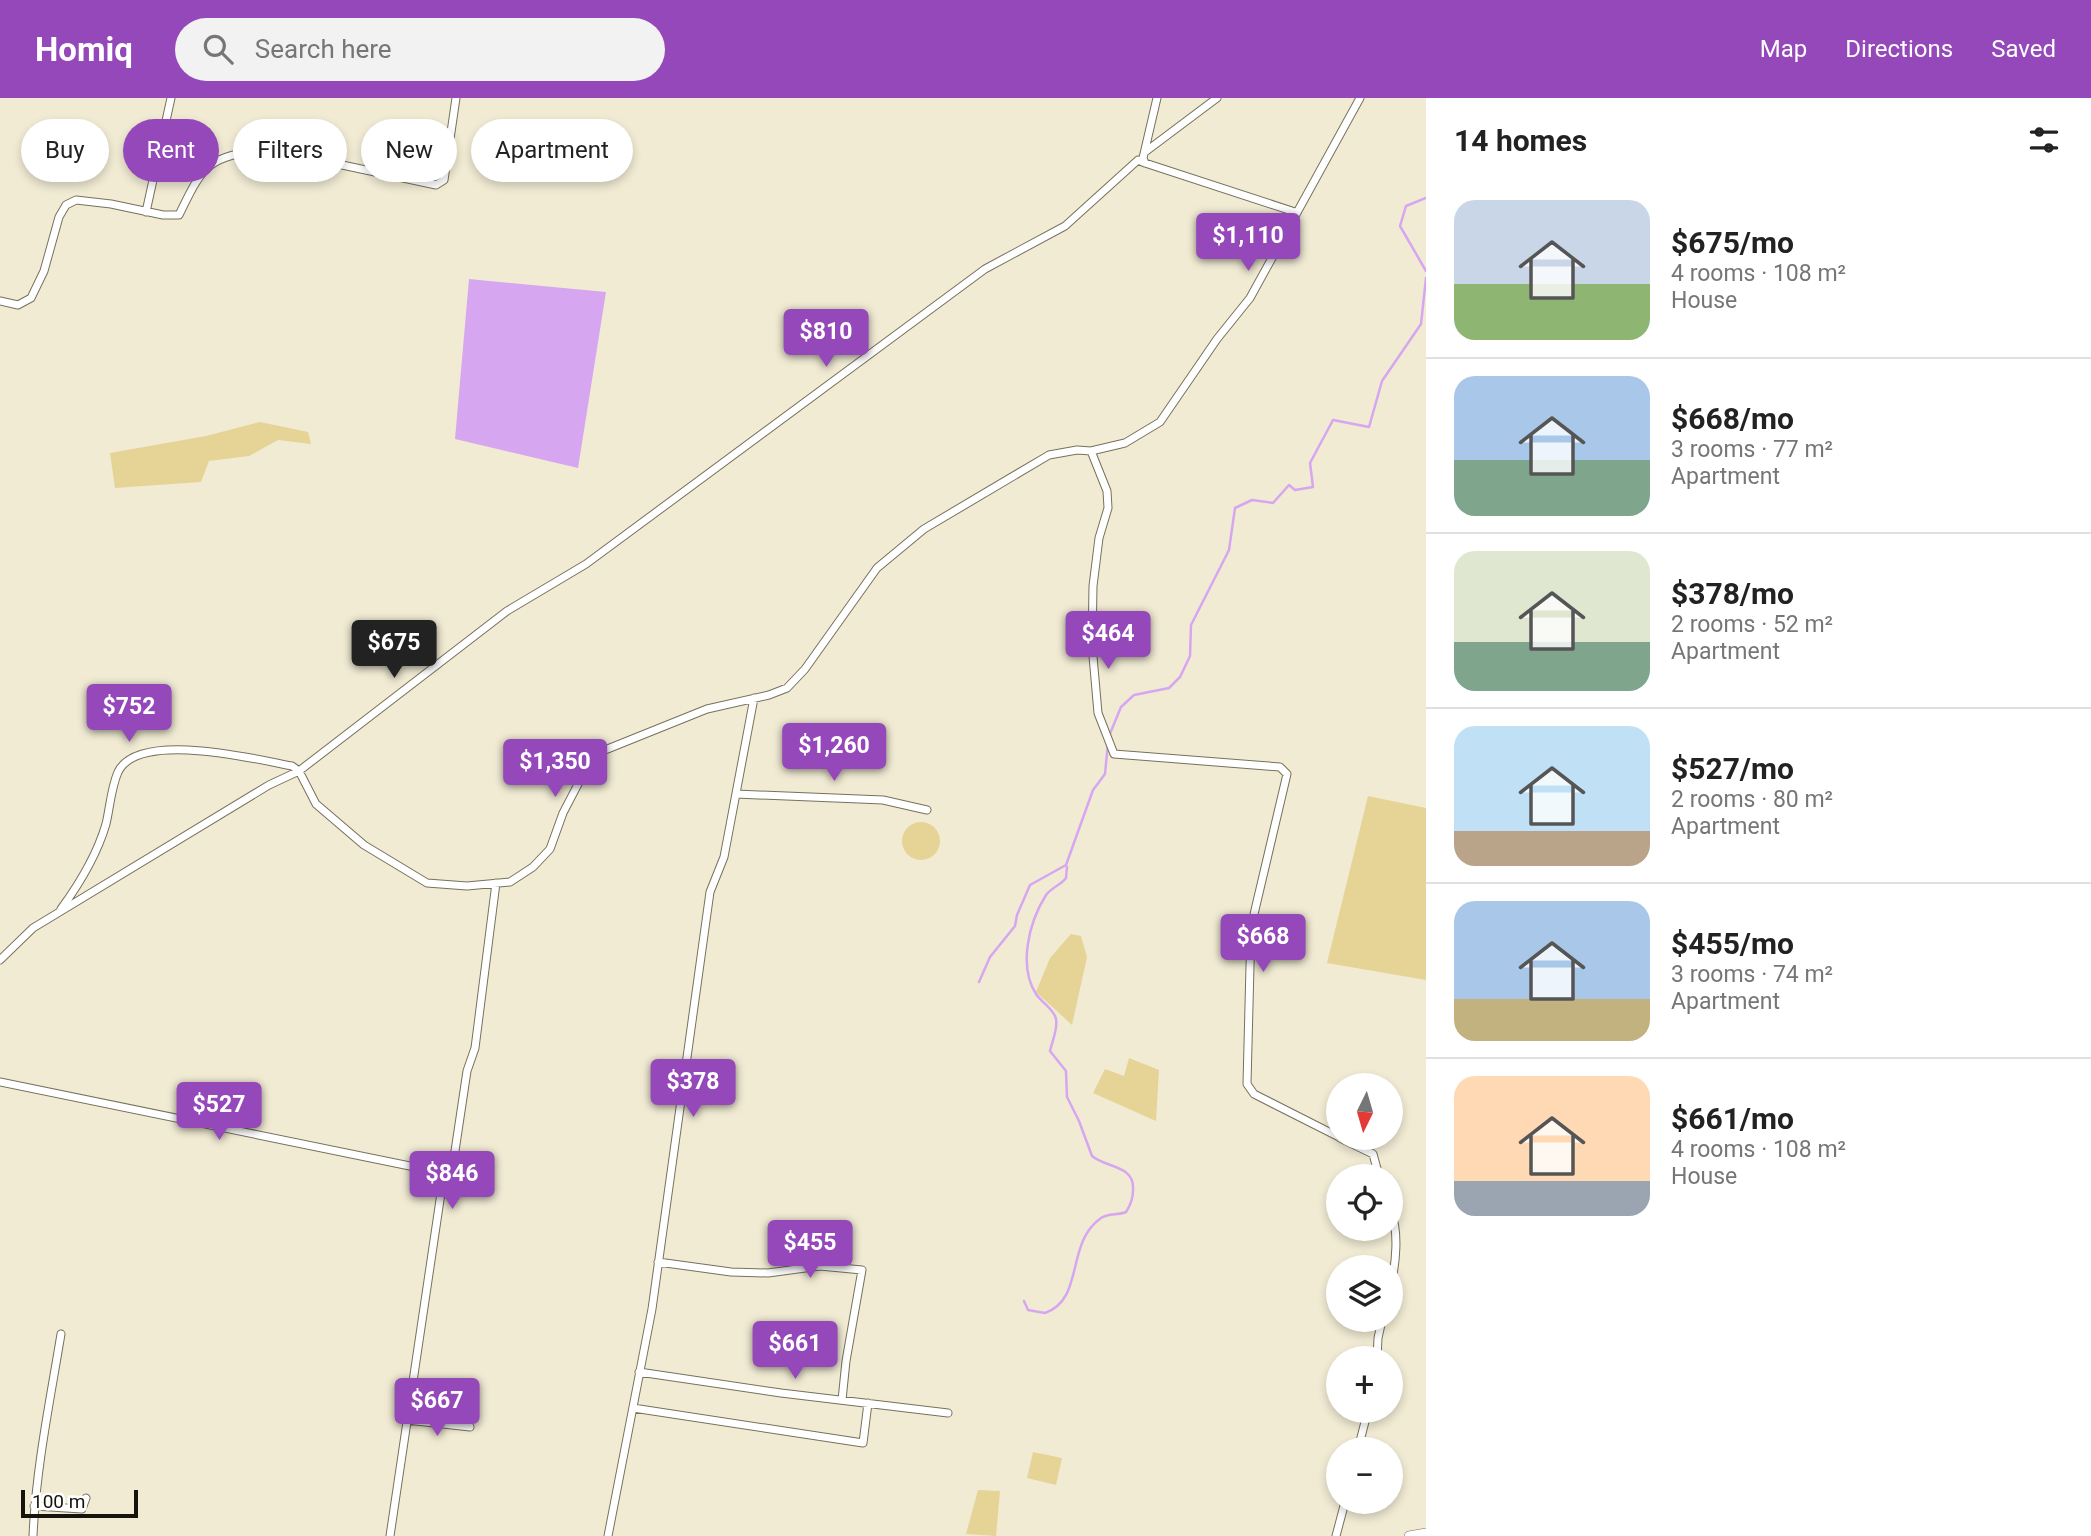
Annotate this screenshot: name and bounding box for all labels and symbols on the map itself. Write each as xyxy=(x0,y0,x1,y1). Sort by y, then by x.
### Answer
pin: $1,110 xyxy=(1191,214,1305,273)
pin: $810 xyxy=(785,310,867,369)
pin: $464 xyxy=(1067,612,1149,671)
pin: $675 xyxy=(353,620,435,680)
pin: $752 xyxy=(88,684,170,744)
pin: $1,260 xyxy=(777,724,891,783)
pin: $1,350 xyxy=(498,740,612,799)
pin: $668 xyxy=(1222,914,1304,974)
pin: $378 xyxy=(652,1060,734,1119)
north arrow xyxy=(1326,1073,1404,1150)
pin: $527 xyxy=(178,1082,260,1142)
pin: $846 xyxy=(411,1152,493,1211)
pin: $455 xyxy=(769,1220,851,1280)
pin: $661 xyxy=(754,1322,836,1381)
pin: $667 xyxy=(396,1378,478,1438)
scale bar xyxy=(21,1487,138,1519)

